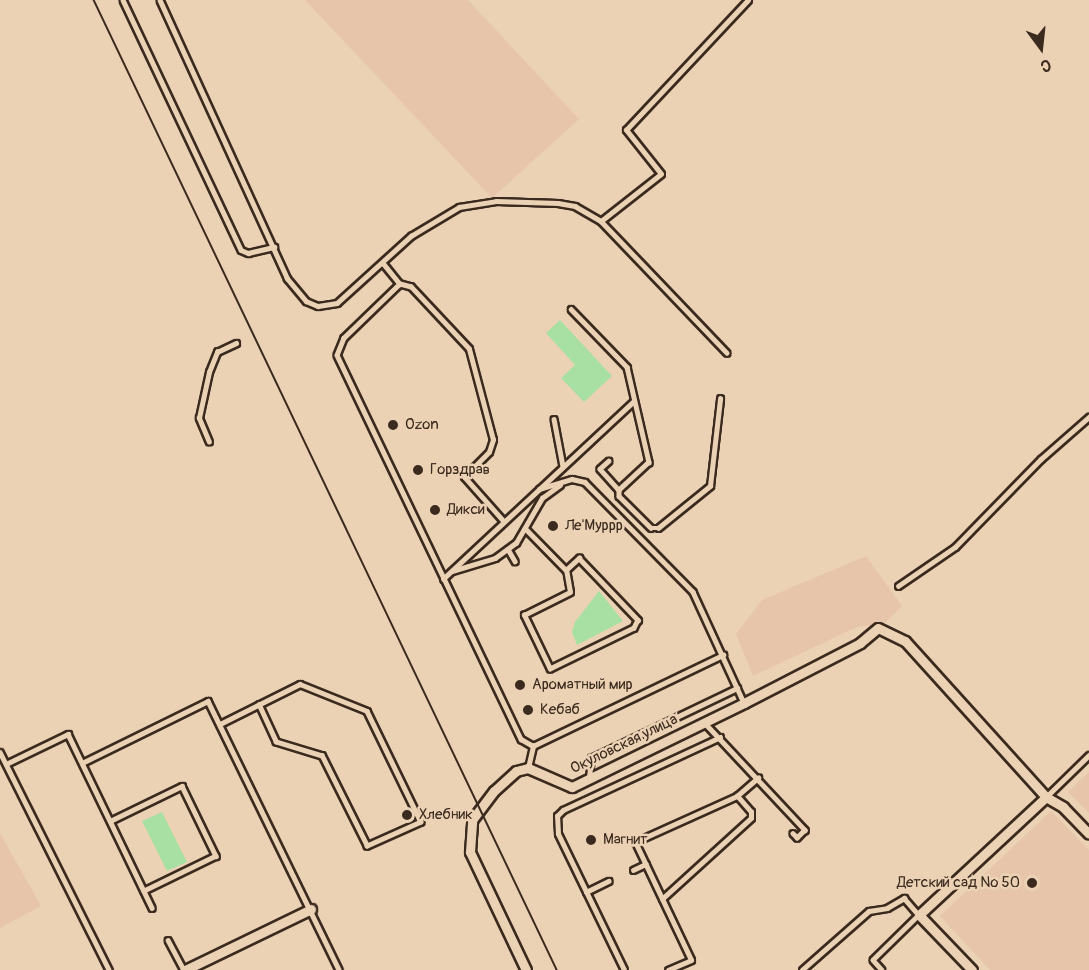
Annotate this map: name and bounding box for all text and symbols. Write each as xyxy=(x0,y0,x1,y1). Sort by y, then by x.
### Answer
north arrow xyxy=(1011,18,1071,78)
text: С xyxy=(1038,54,1053,76)
place label: Ozon xyxy=(405,416,439,434)
marker: Ozon xyxy=(386,418,400,432)
place label: Горздрав xyxy=(430,461,490,479)
marker: Горздрав xyxy=(411,463,425,477)
place label: Дикси xyxy=(447,501,485,519)
marker: Дикси xyxy=(428,503,442,517)
place label: Ле'Муррр xyxy=(565,517,623,535)
marker: Ле'Муррр xyxy=(546,519,560,533)
place label: Ароматный мир xyxy=(532,676,632,694)
marker: Ароматный мир xyxy=(513,678,527,692)
place label: Кебаб xyxy=(540,701,580,719)
marker: Кебаб xyxy=(521,703,535,717)
street label: Окуловская улица xyxy=(567,710,681,778)
place label: Хлебник xyxy=(419,806,473,824)
marker: Хлебник xyxy=(400,808,414,822)
place label: Магнит xyxy=(603,831,648,849)
marker: Магнит xyxy=(584,833,598,847)
place label: Детский сад № 50 xyxy=(897,874,1020,892)
marker: Детский сад № 50 xyxy=(1025,876,1039,890)

